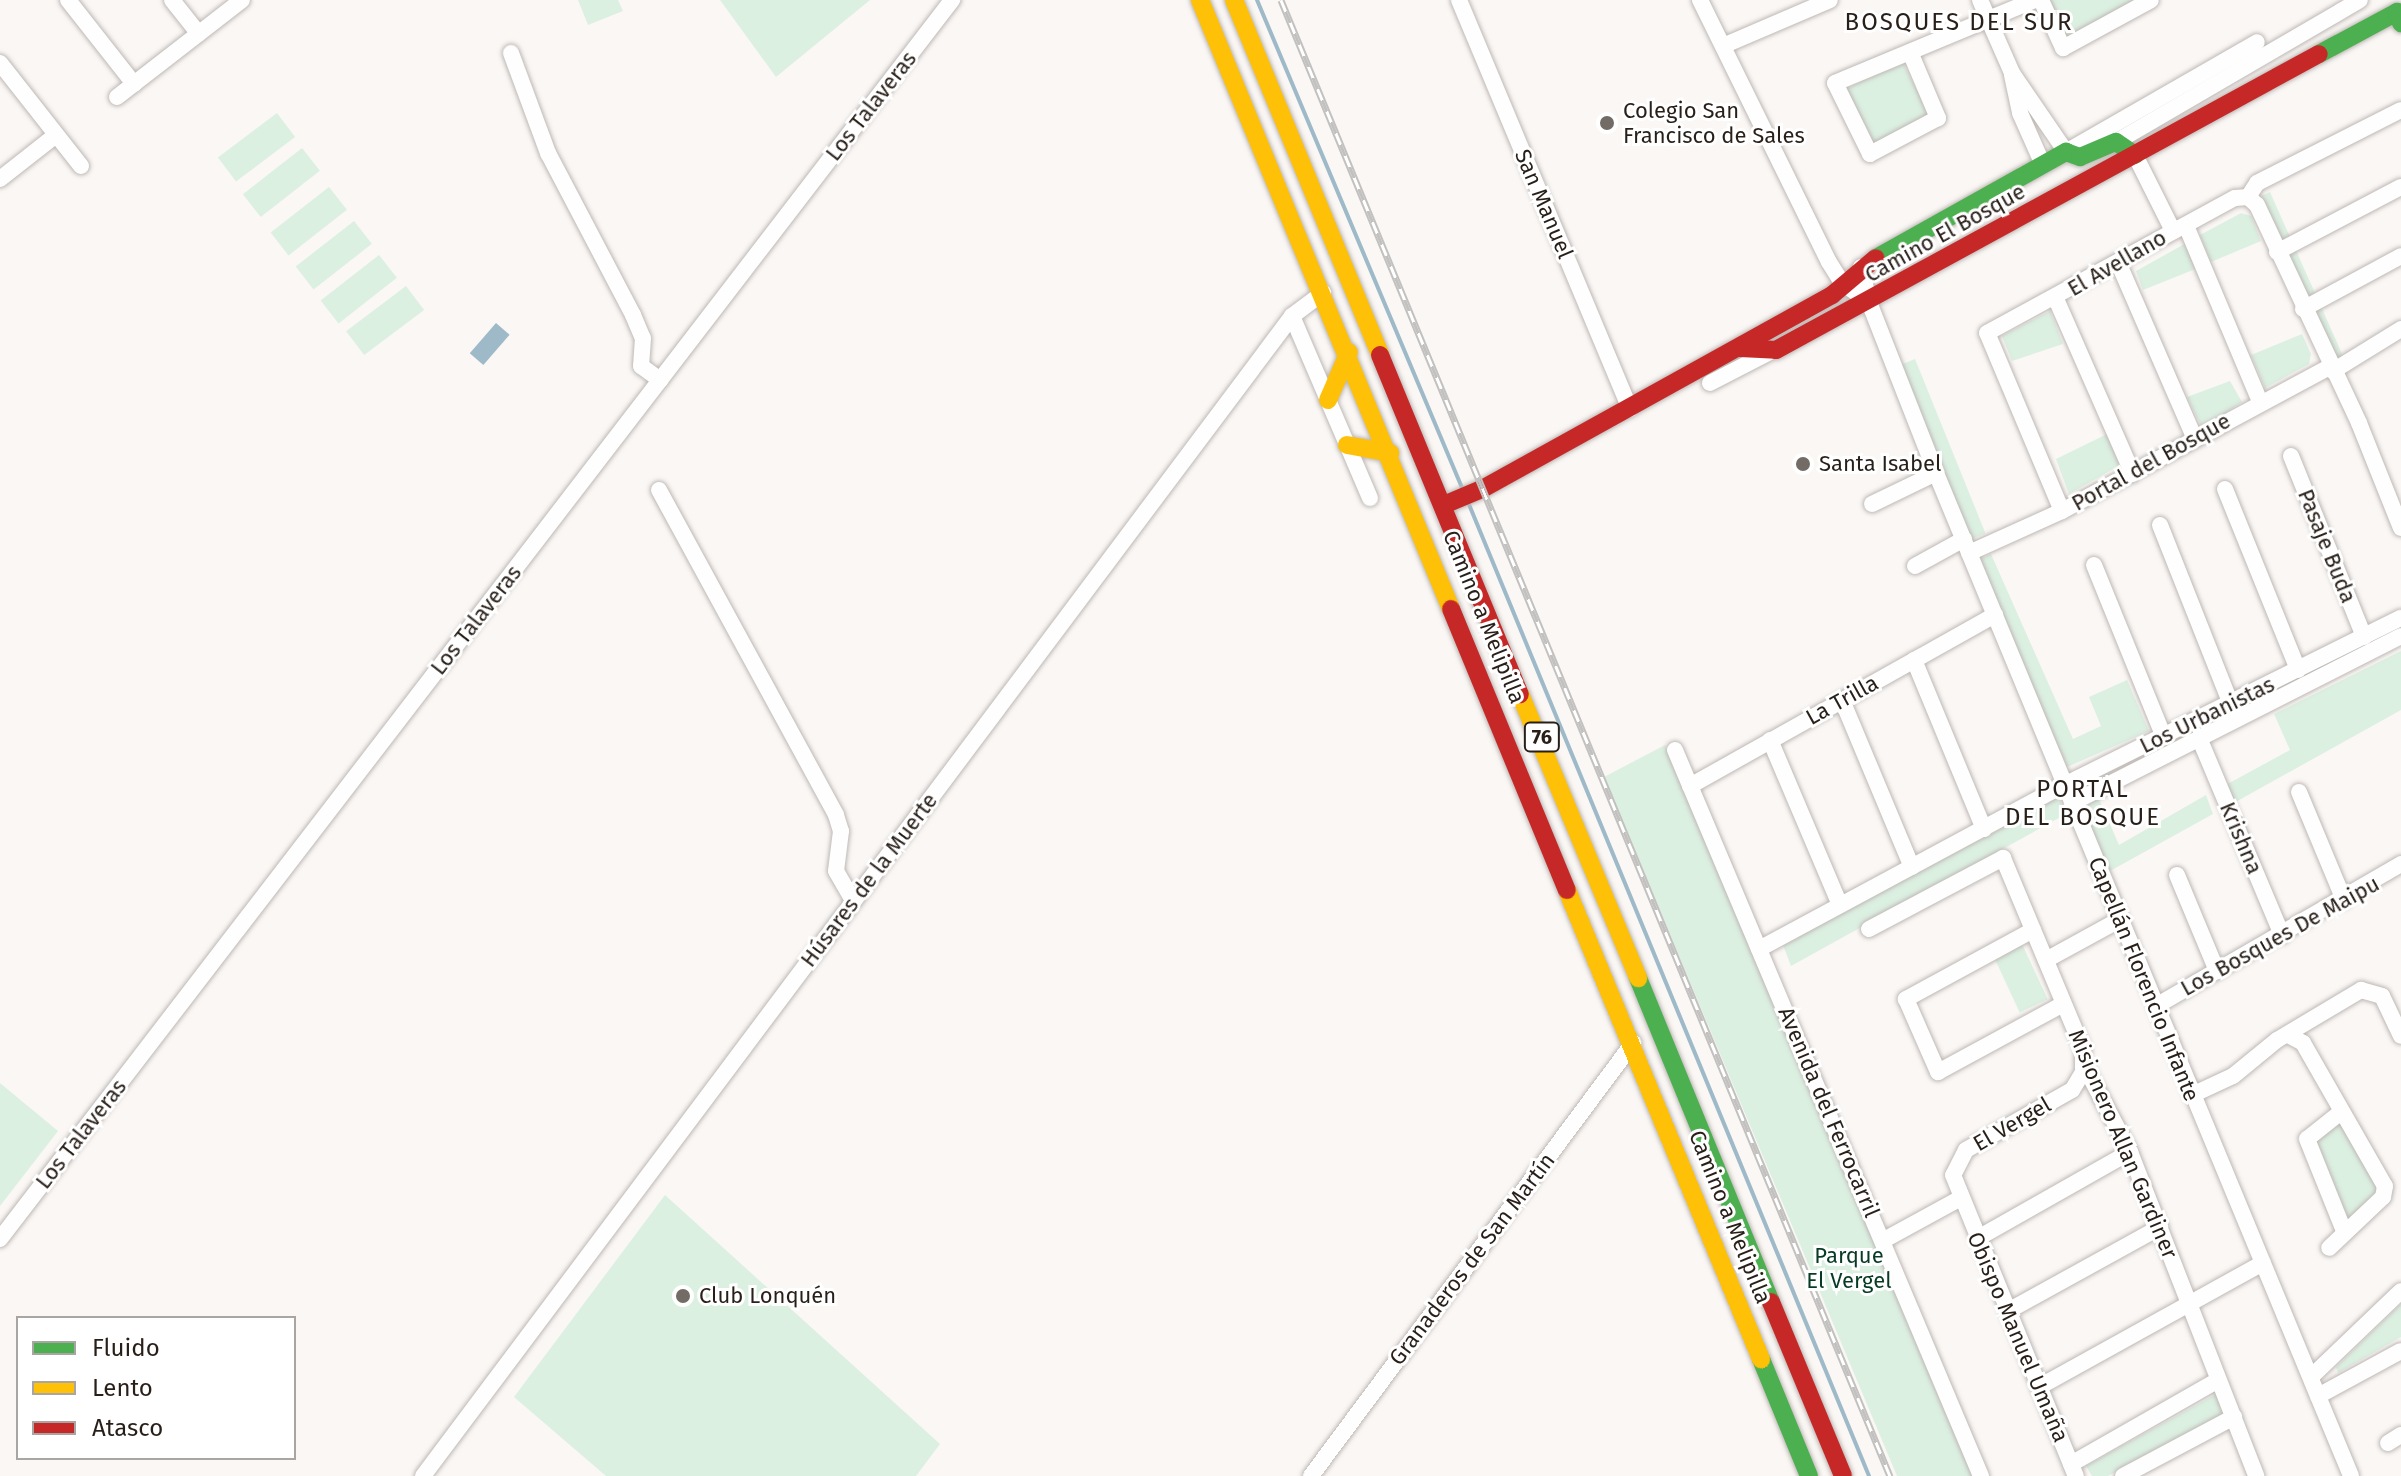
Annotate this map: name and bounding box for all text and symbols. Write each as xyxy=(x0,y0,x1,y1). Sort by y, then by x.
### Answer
district label: BOSQUES DEL SUR xyxy=(1845,9,2073,37)
street label: Los Talaveras xyxy=(820,46,922,166)
place label: Colegio San Francisco de Sales xyxy=(1623,97,1805,148)
marker: Colegio San Francisco de Sales xyxy=(1598,114,1616,132)
street label: San Manuel xyxy=(1509,146,1579,262)
street label: Camino El Bosque xyxy=(1860,178,2030,288)
street label: El Avellano xyxy=(2063,224,2171,302)
street label: Portal del Bosque xyxy=(2067,408,2235,516)
place label: Santa Isabel xyxy=(1819,451,1941,477)
marker: Santa Isabel xyxy=(1794,455,1812,473)
street label: Pasaje Buda xyxy=(2292,485,2362,607)
street label: Camino a Melipilla xyxy=(1437,527,1531,707)
street label: Los Talaveras xyxy=(425,560,527,680)
street label: La Trilla xyxy=(1801,669,1883,731)
street label: Los Urbanistas xyxy=(2135,671,2279,759)
road number: 76 xyxy=(1522,721,1562,753)
district label: PORTAL DEL BOSQUE xyxy=(2005,776,2161,832)
street label: Húsares de la Muerte xyxy=(795,788,943,972)
street label: Krishna xyxy=(2214,798,2268,878)
street label: Capellán Florencio Infante xyxy=(2083,853,2205,1105)
street label: Los Bosques De Maipu xyxy=(2176,870,2384,1002)
street label: Avenida del Ferrocarril xyxy=(1773,1003,1885,1221)
street label: Misionero Allan Gardiner xyxy=(2063,1025,2183,1263)
street label: Los Talaveras xyxy=(30,1074,132,1194)
street label: El Vergel xyxy=(1968,1091,2056,1157)
street label: Camino a Melipilla xyxy=(1683,1127,1777,1307)
street label: Granaderos de San Martín xyxy=(1384,1148,1560,1370)
street label: Obispo Manuel Umaña xyxy=(1962,1228,2074,1446)
park label: Parque El Vergel xyxy=(1806,1242,1892,1294)
place label: Club Lonquén xyxy=(699,1283,836,1309)
marker: Club Lonquén xyxy=(674,1287,692,1305)
legend xyxy=(16,1316,296,1460)
text: Fluido xyxy=(92,1334,160,1362)
text: Lento xyxy=(92,1374,153,1402)
text: Atasco xyxy=(92,1414,163,1442)

